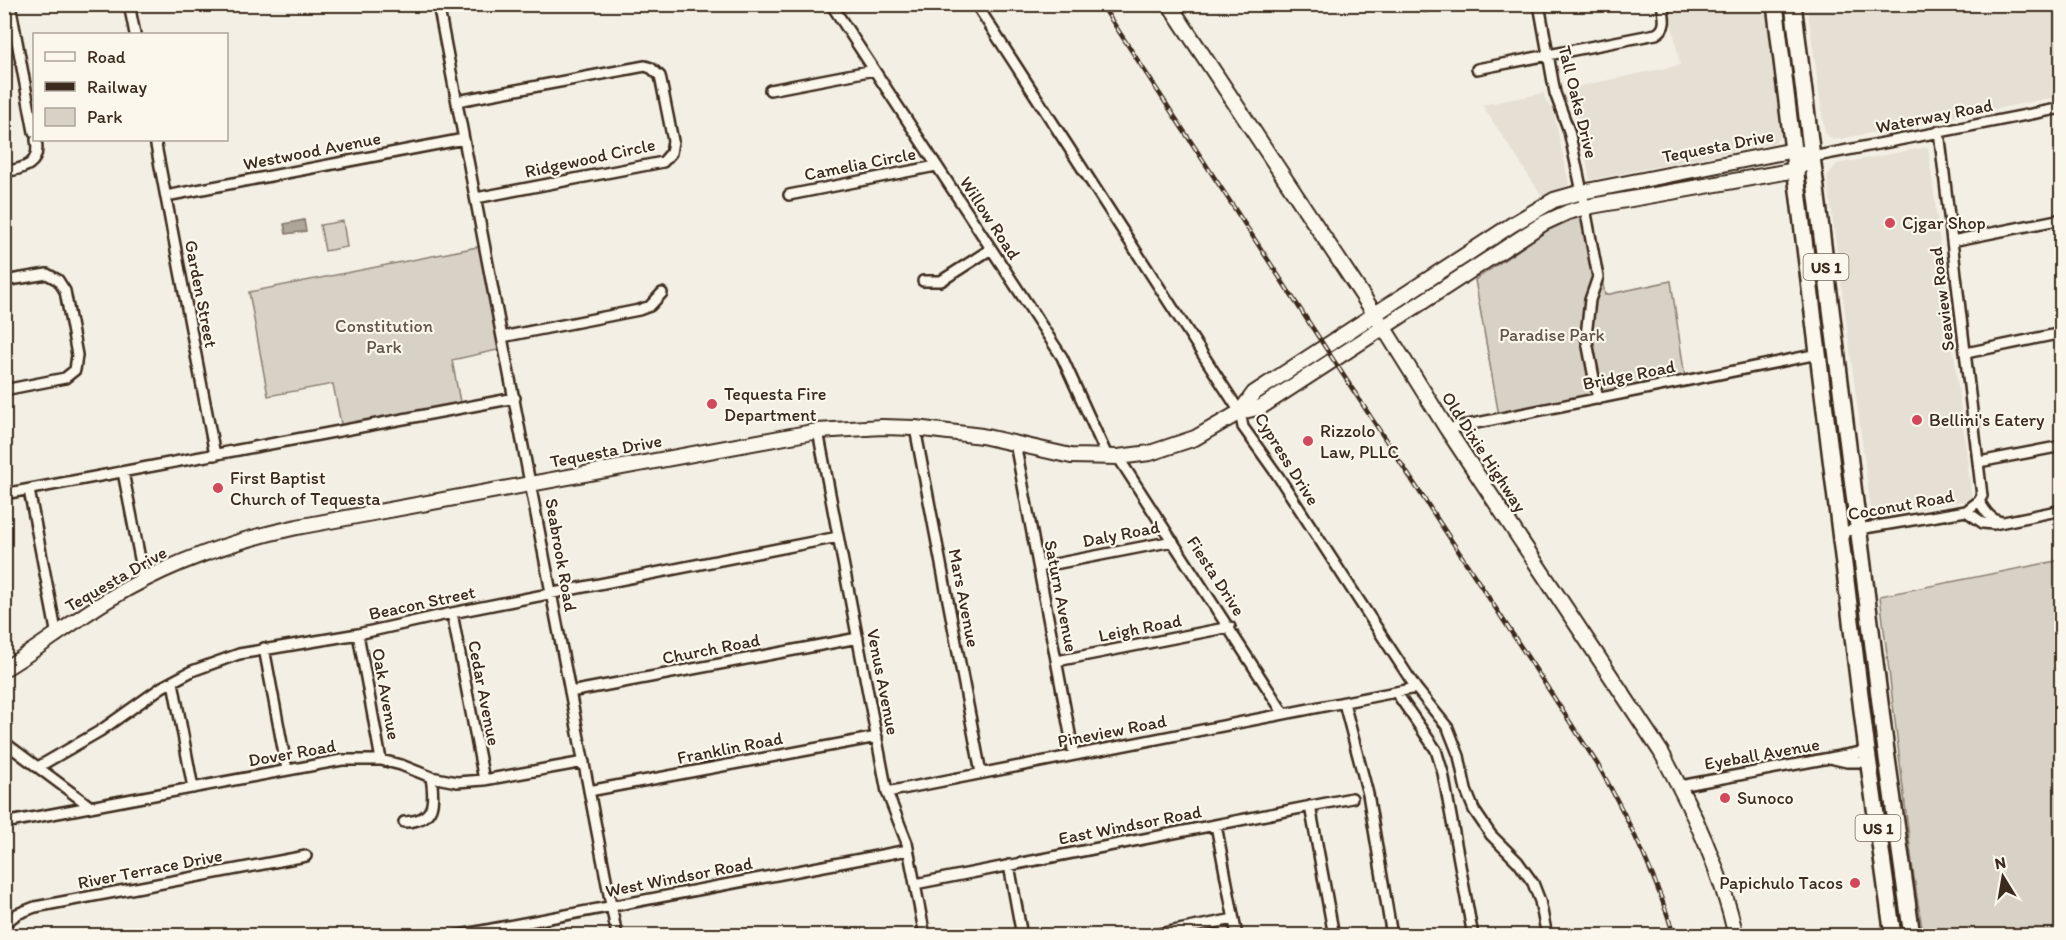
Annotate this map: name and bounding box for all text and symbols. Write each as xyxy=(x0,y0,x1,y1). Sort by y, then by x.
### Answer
legend xyxy=(33,33,228,141)
street label: Tall Oaks Drive xyxy=(1553,43,1603,161)
text: Road xyxy=(87,46,126,68)
text: Railway xyxy=(87,76,148,98)
street label: Waterway Road xyxy=(1874,94,1995,138)
text: Park xyxy=(87,106,122,128)
street label: Tequesta Drive xyxy=(1660,124,1776,168)
street label: Westwood Avenue xyxy=(241,127,383,175)
street label: Ridgewood Circle xyxy=(523,133,657,183)
street label: Camelia Circle xyxy=(802,142,918,186)
street label: Willow Road xyxy=(955,172,1025,264)
place label: Cjgar Shop xyxy=(1902,212,1986,234)
marker: Cjgar Shop xyxy=(1883,216,1897,230)
street label: Garden Street xyxy=(180,238,222,350)
street label: Seaview Road xyxy=(1925,246,1959,352)
road number: US 1 xyxy=(1804,254,1848,280)
park label: Constitution Park xyxy=(335,315,433,358)
park label: Paradise Park xyxy=(1499,324,1605,346)
street label: Bridge Road xyxy=(1581,355,1677,395)
place label: Tequesta Fire Department xyxy=(724,383,827,426)
street label: Old Dixie Highway xyxy=(1437,387,1532,517)
marker: Tequesta Fire Department xyxy=(705,397,719,411)
street label: Cypress Drive xyxy=(1250,409,1324,509)
place label: Bellini's Eatery xyxy=(1929,409,2045,431)
marker: Bellini's Eatery xyxy=(1910,413,1924,427)
place label: Rizzolo Law, PLLC xyxy=(1320,420,1399,463)
street label: Tequesta Drive xyxy=(548,429,664,473)
marker: Rizzolo Law, PLLC xyxy=(1301,434,1315,448)
place label: First Baptist Church of Tequesta xyxy=(230,467,381,510)
marker: First Baptist Church of Tequesta xyxy=(211,481,225,495)
street label: Coconut Road xyxy=(1846,485,1956,525)
street label: Seabrook Road xyxy=(540,497,582,613)
street label: Daly Road xyxy=(1080,516,1162,552)
street label: Fiesta Drive xyxy=(1182,532,1250,620)
street label: Saturn Avenue xyxy=(1039,538,1083,654)
street label: Tequesta Drive xyxy=(61,541,171,617)
street label: Mars Avenue xyxy=(944,547,984,649)
street label: Beacon Street xyxy=(367,581,477,625)
street label: Leigh Road xyxy=(1097,609,1184,647)
street label: Venus Avenue xyxy=(862,627,904,737)
street label: Church Road xyxy=(660,629,762,669)
street label: Cedar Avenue xyxy=(463,638,505,748)
street label: Oak Avenue xyxy=(367,646,405,742)
street label: Pineview Road xyxy=(1056,710,1168,752)
street label: Franklin Road xyxy=(675,727,785,769)
street label: Eyeball Avenue xyxy=(1703,733,1821,775)
street label: Dover Road xyxy=(247,734,338,772)
place label: Sunoco xyxy=(1737,787,1794,809)
marker: Sunoco xyxy=(1718,791,1732,805)
street label: East Windsor Road xyxy=(1057,800,1204,850)
road number: US 1 xyxy=(1856,815,1900,841)
street label: River Terrace Drive xyxy=(76,844,224,894)
north arrow xyxy=(1973,847,2033,907)
street label: West Windsor Road xyxy=(604,852,754,902)
text: N xyxy=(1993,852,2007,873)
place label: Papichulo Tacos xyxy=(1719,872,1843,894)
marker: Papichulo Tacos xyxy=(1848,876,1862,890)

